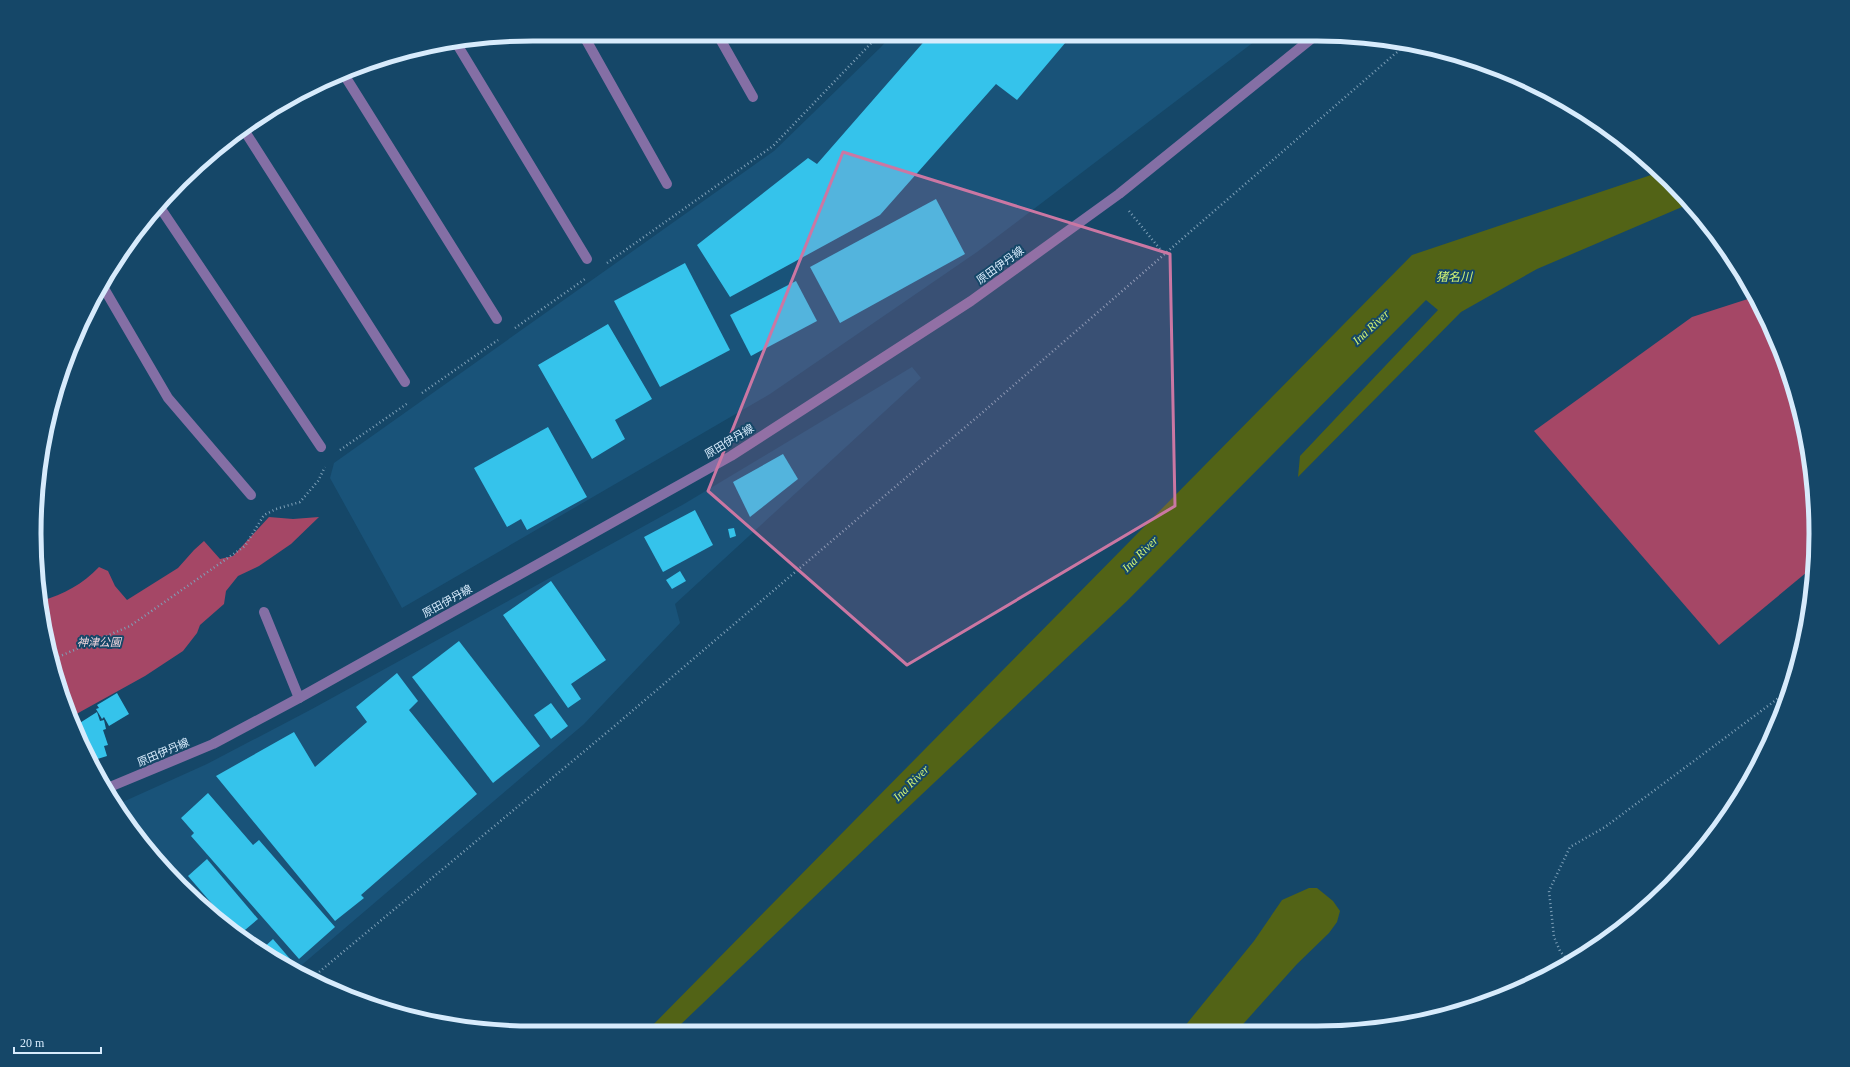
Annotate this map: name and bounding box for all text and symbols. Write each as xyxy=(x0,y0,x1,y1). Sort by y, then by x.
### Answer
street label: 原田伊丹線 xyxy=(974,244,1026,286)
water label: 猪名川 xyxy=(1436,270,1474,284)
water label: Ina River xyxy=(1349,306,1392,348)
street label: 原田伊丹線 xyxy=(702,422,756,460)
water label: Ina River xyxy=(1118,533,1161,576)
street label: 原田伊丹線 xyxy=(420,582,474,620)
park label: 神津公園 xyxy=(77,636,123,648)
street label: 原田伊丹線 xyxy=(135,736,191,768)
water label: Ina River xyxy=(889,762,932,805)
scale bar xyxy=(14,1029,101,1055)
text: 20 m xyxy=(20,1036,45,1050)

